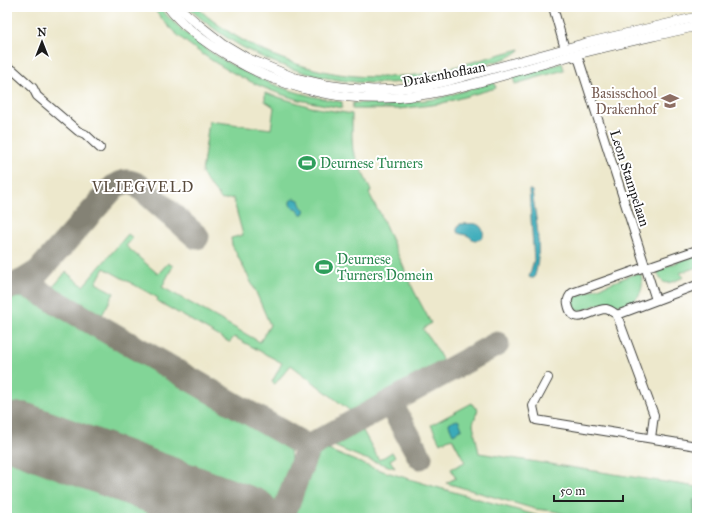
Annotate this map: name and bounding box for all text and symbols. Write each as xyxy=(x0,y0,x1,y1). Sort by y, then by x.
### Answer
north arrow xyxy=(22,22,62,62)
text: N xyxy=(37,26,47,39)
street label: Drakenhoflaan xyxy=(401,58,487,91)
place label: Basisschool Drakenhof xyxy=(591,85,659,118)
school or university icon: Basisschool Drakenhof xyxy=(660,91,680,111)
street label: Leon Stampelaan xyxy=(606,128,653,229)
sports icon: Deurnese Turners xyxy=(297,153,317,173)
place label: Deurnese Turners xyxy=(320,155,423,172)
district label: VLIEGVELD xyxy=(91,178,194,196)
place label: Deurnese Turners Domein xyxy=(337,251,433,284)
sports icon: Deurnese Turners Domein xyxy=(314,257,334,277)
scale bar xyxy=(554,477,623,503)
text: 50 m xyxy=(560,484,585,498)

